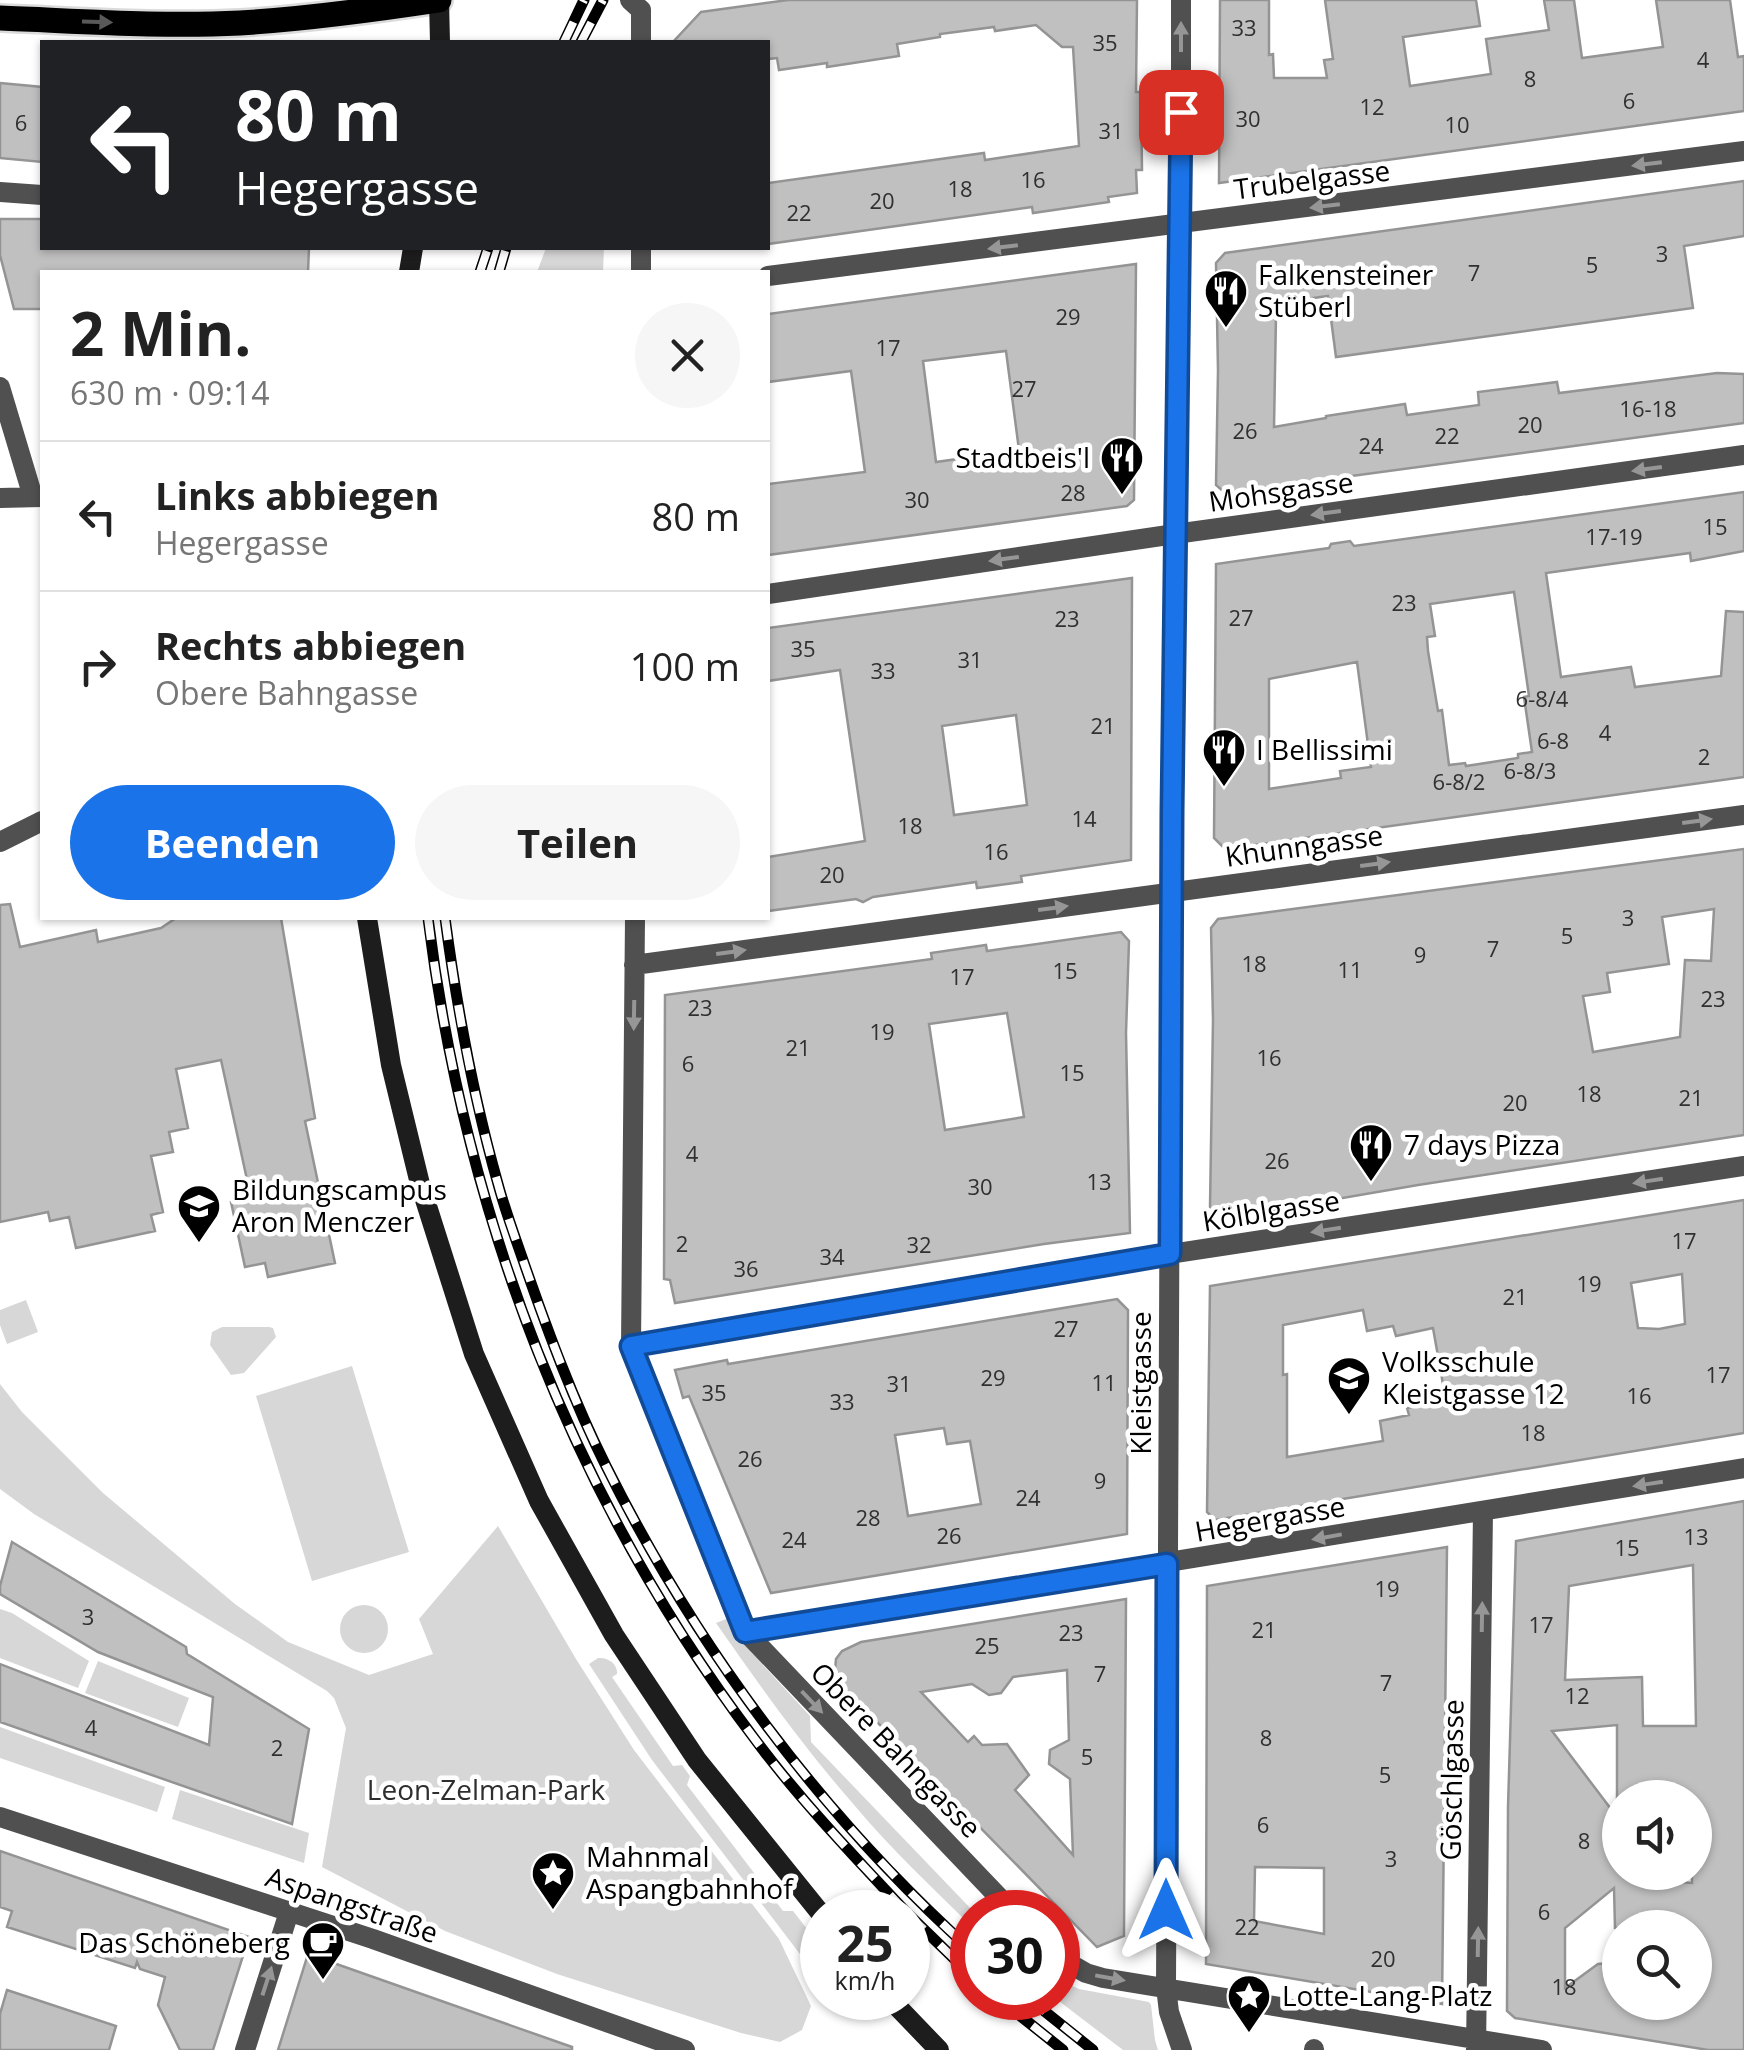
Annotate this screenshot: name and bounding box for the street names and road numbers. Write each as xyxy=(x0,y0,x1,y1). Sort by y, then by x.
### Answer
street label: Trubelgasse xyxy=(1232,151,1392,207)
street label: Mohsgasse xyxy=(1206,462,1356,520)
street label: Khunngasse xyxy=(1222,815,1385,875)
street label: Kölblgasse xyxy=(1200,1180,1342,1240)
street label: Kleistgasse xyxy=(1121,1311,1159,1455)
street label: Hegergasse xyxy=(1192,1486,1348,1550)
street label: Obere Bahngasse xyxy=(803,1653,990,1845)
street label: Göschlgasse xyxy=(1431,1699,1471,1861)
street label: Aspangstraße xyxy=(261,1857,443,1951)

